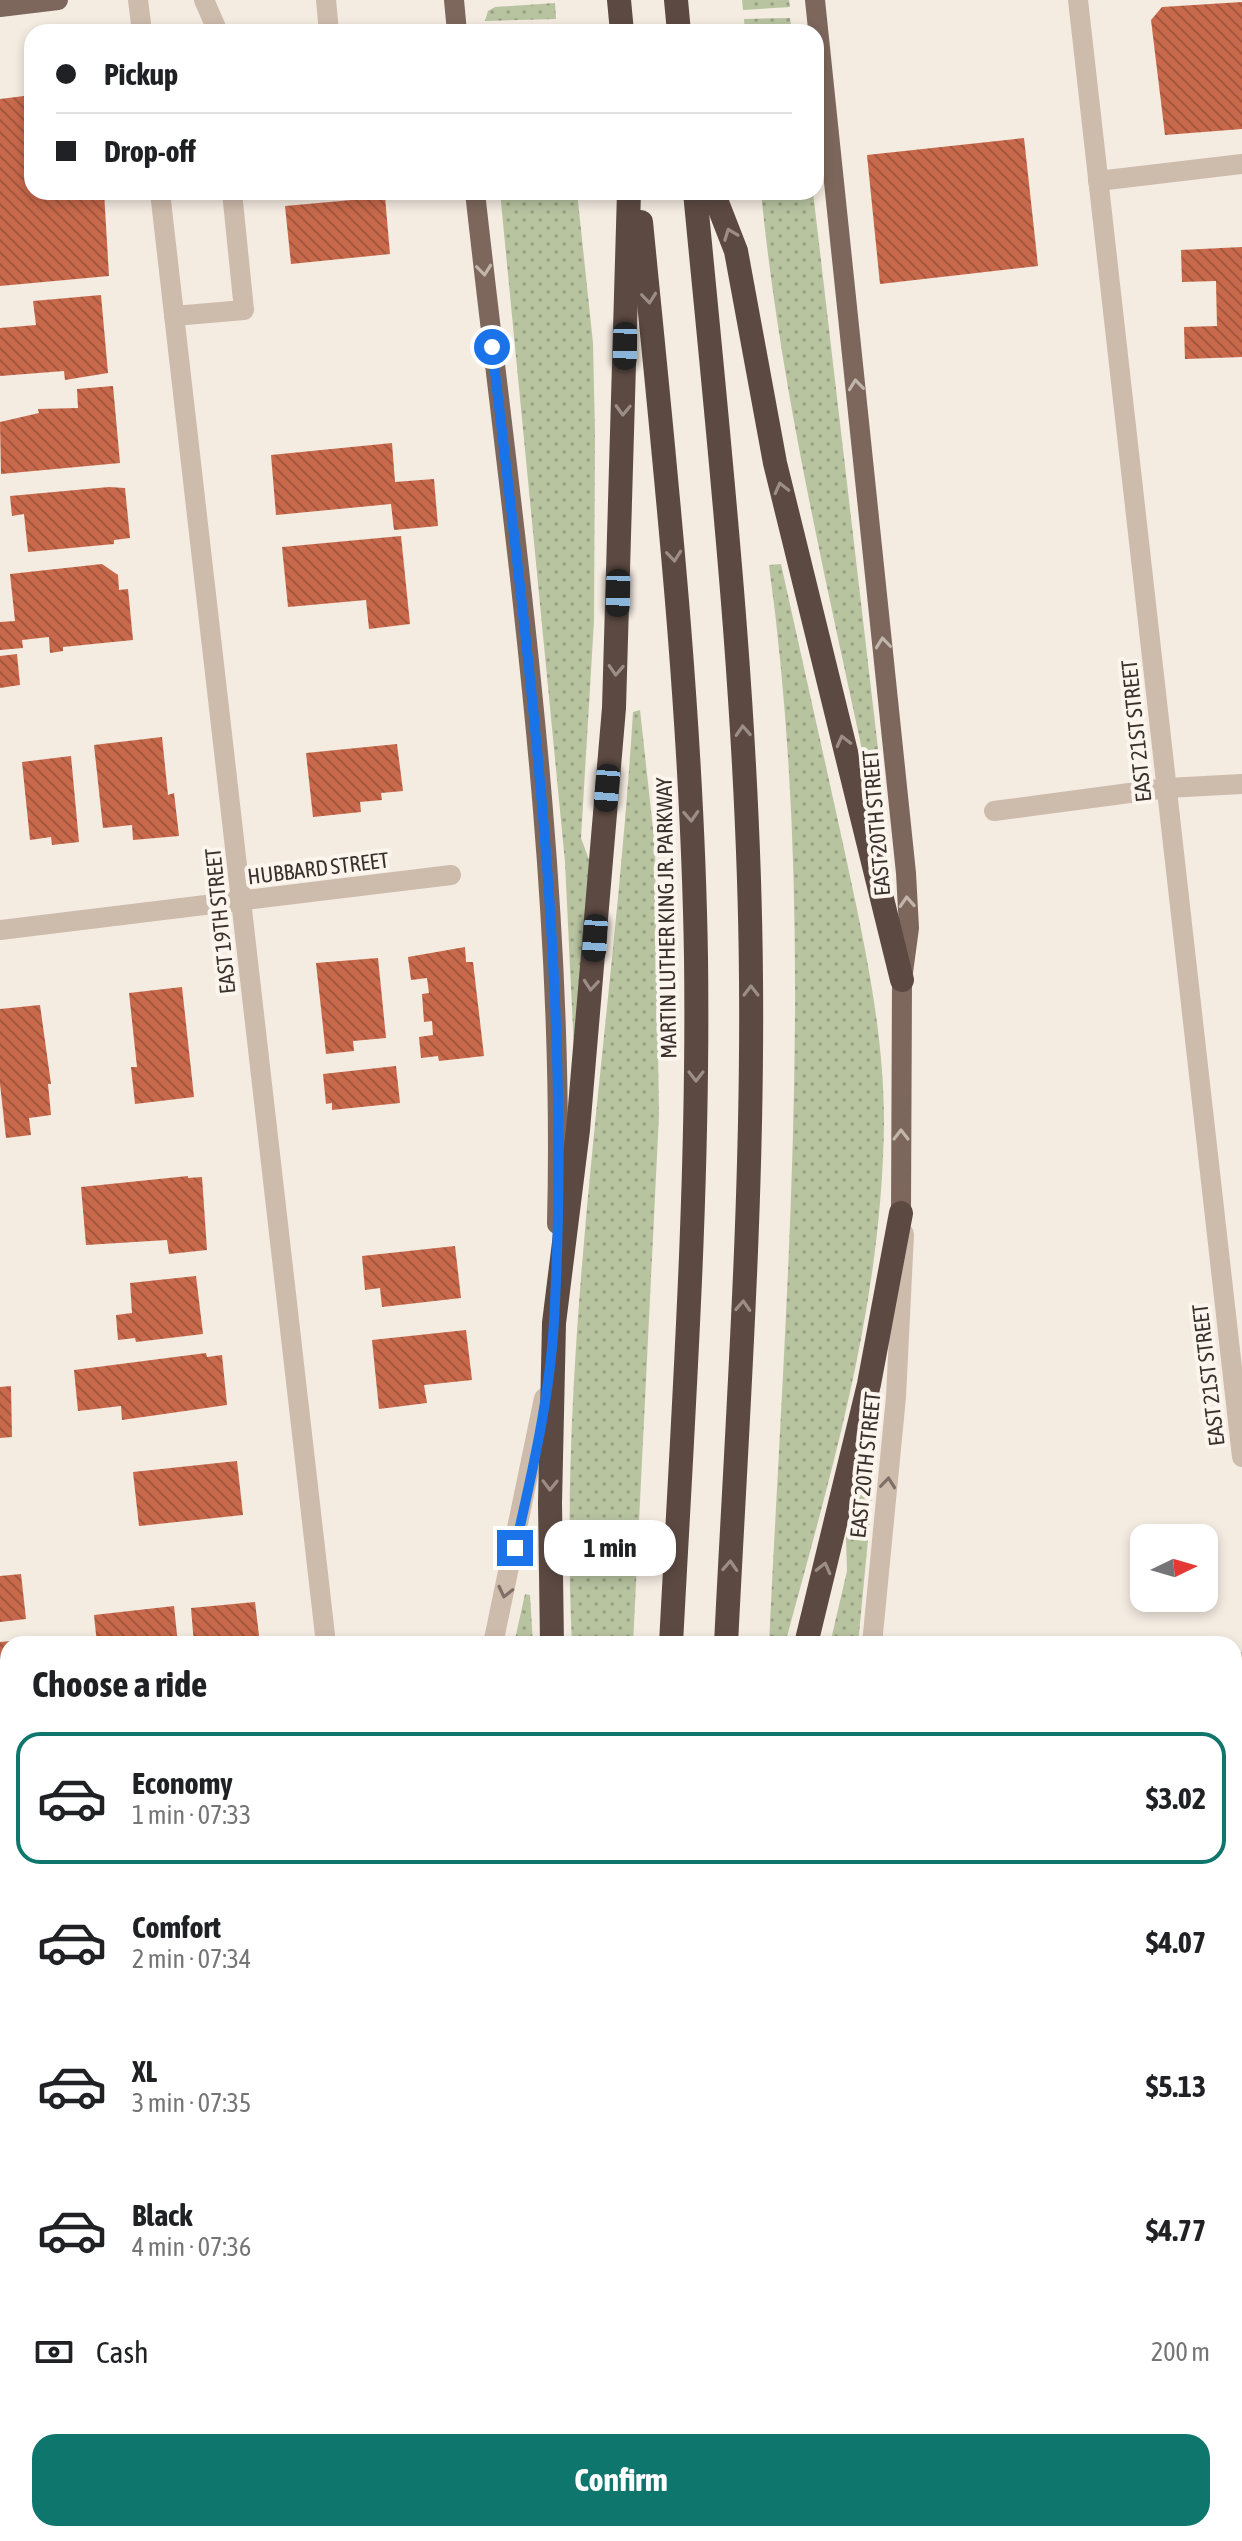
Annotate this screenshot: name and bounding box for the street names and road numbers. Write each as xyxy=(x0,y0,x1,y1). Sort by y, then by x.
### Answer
street label: EAST 21ST STREET xyxy=(1116,658,1156,803)
street label: EAST 20TH STREET xyxy=(857,749,895,897)
street label: MARTIN LUTHER KING JR. PARKWAY xyxy=(651,777,681,1059)
street label: EAST 19TH STREET xyxy=(199,846,241,995)
street label: HUBBARD STREET xyxy=(246,846,390,890)
street label: EAST 21ST STREET xyxy=(1186,1302,1230,1448)
street label: EAST 20TH STREET xyxy=(844,1390,886,1539)

